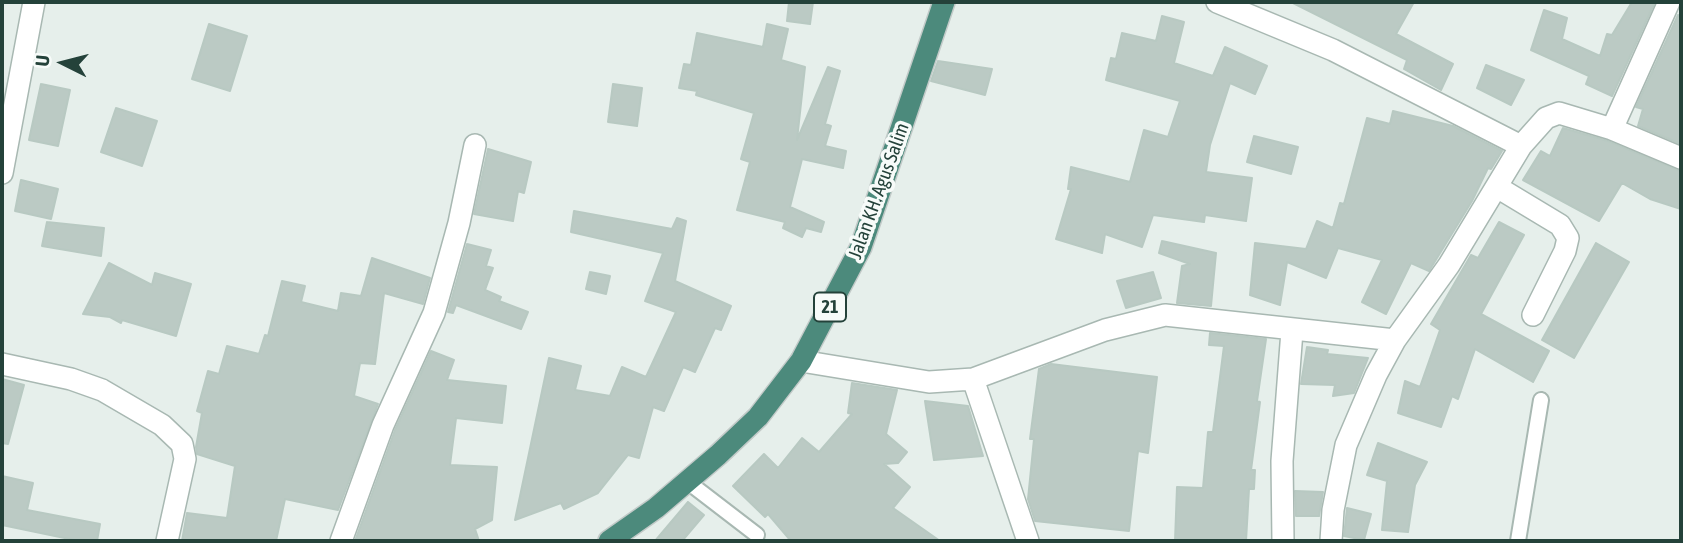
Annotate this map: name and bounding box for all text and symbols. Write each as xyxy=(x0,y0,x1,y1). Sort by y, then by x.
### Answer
north arrow xyxy=(28,28,98,98)
text: U xyxy=(31,54,54,68)
street label: Jalan KH. Agus Salim xyxy=(844,120,914,262)
road number: 21 xyxy=(814,292,846,321)

